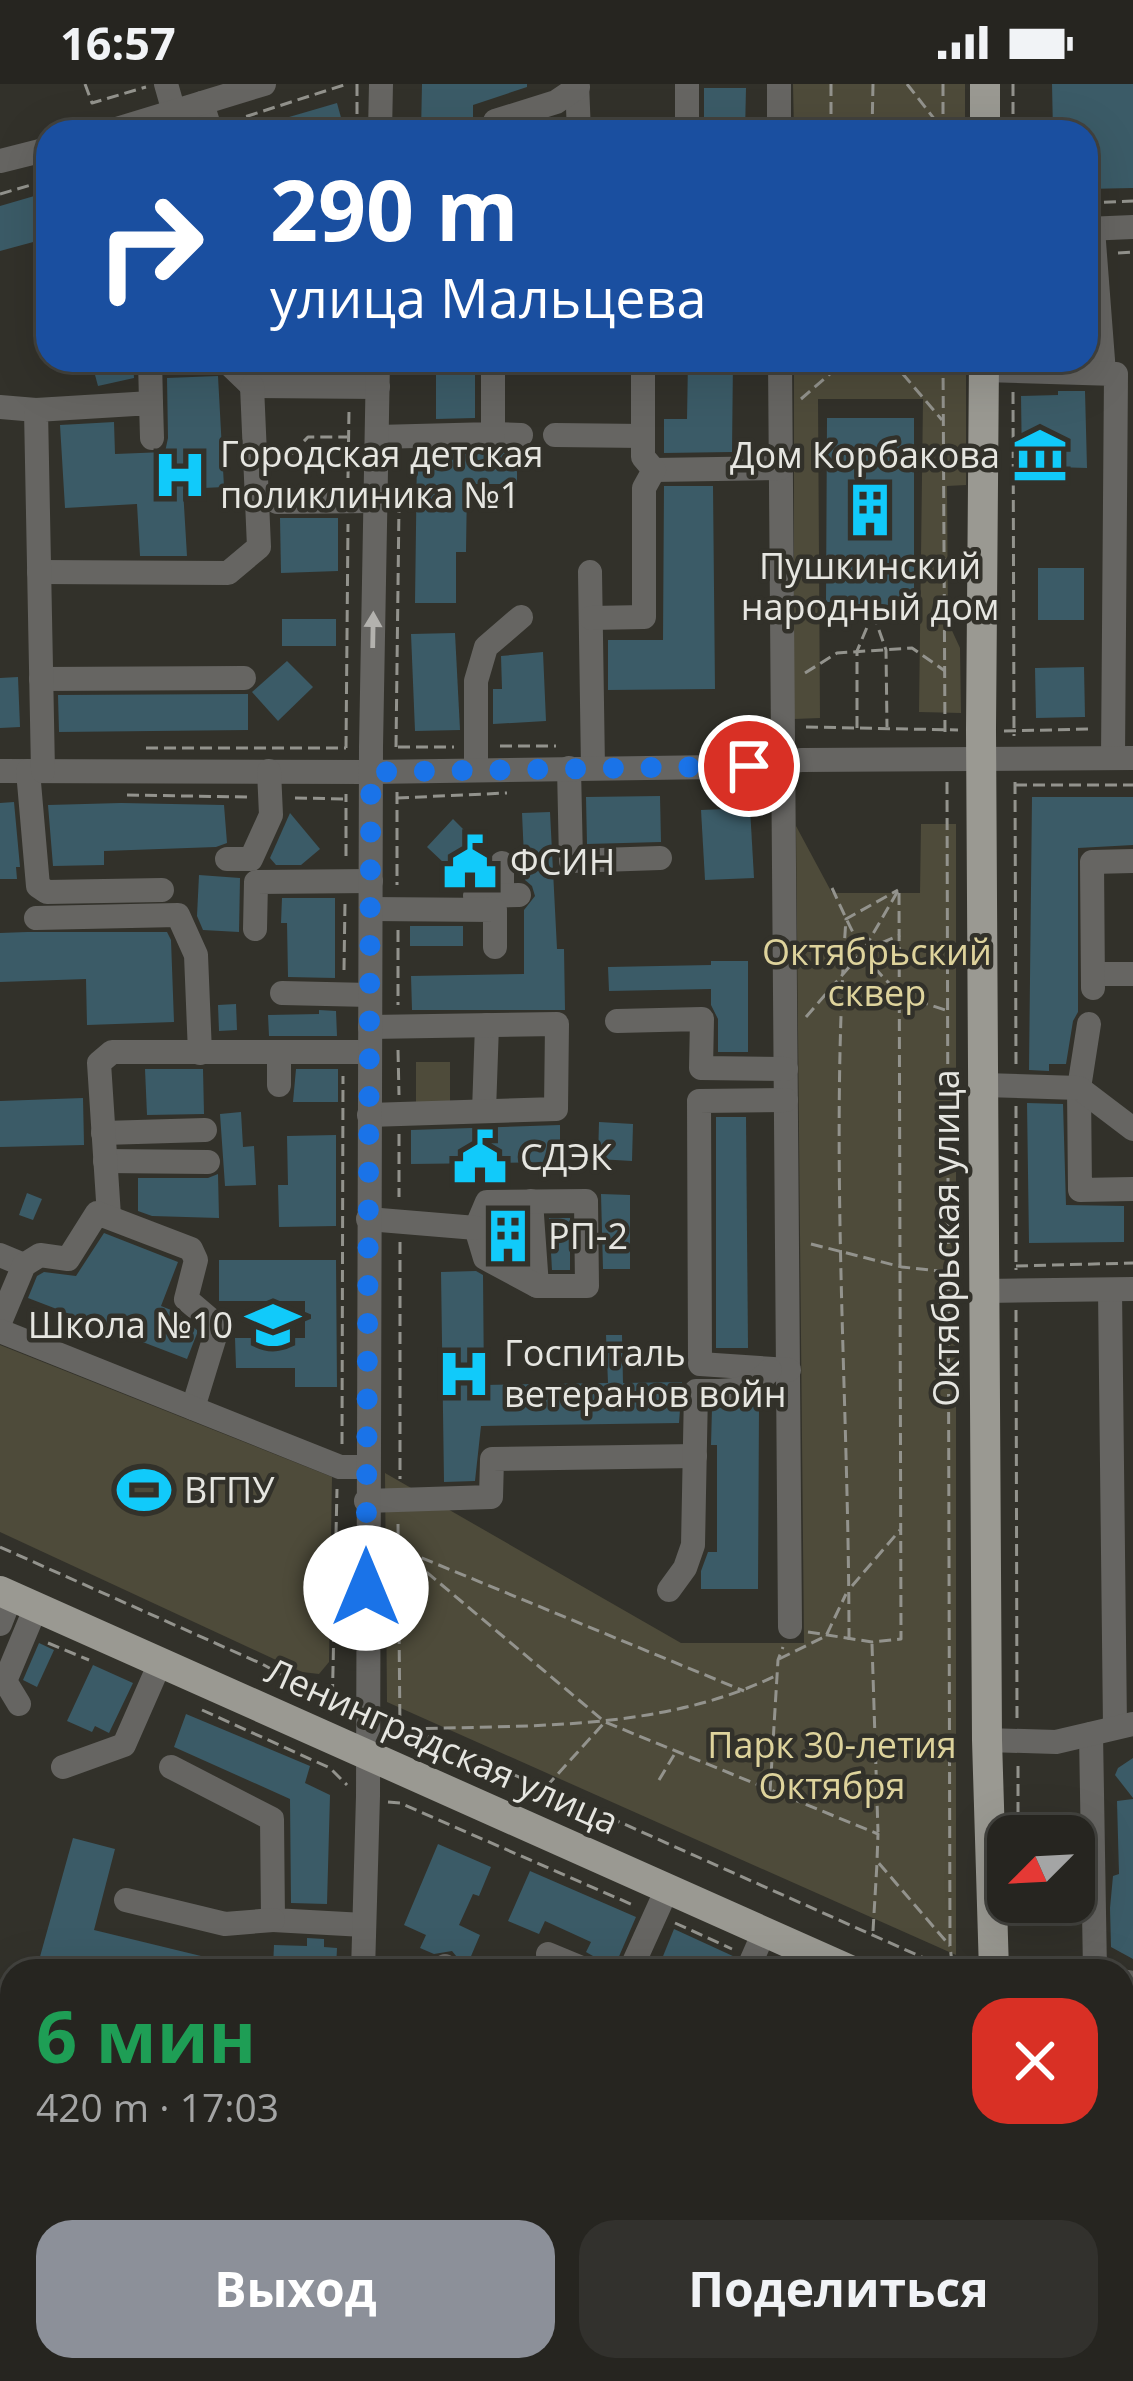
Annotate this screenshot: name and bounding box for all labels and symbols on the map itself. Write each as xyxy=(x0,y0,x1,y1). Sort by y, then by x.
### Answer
museum icon: Дом Корбакова xyxy=(1011,426,1069,484)
place label: Городская детская поликлиника №1 xyxy=(220,429,544,519)
place label: Дом Корбакова xyxy=(730,430,1000,479)
hospital icon: Городская детская поликлиника №1 xyxy=(151,446,209,504)
building icon: Пушкинский народный дом xyxy=(841,481,899,539)
place label: Пушкинский народный дом xyxy=(741,541,999,631)
one-way arrow xyxy=(363,610,383,648)
pin xyxy=(698,715,800,817)
public building icon: ФСИН xyxy=(441,833,499,891)
place label: ФСИН xyxy=(510,837,615,886)
park label: Октябрьский сквер xyxy=(762,927,992,1017)
street label: Октябрьская улица xyxy=(921,1069,970,1407)
public building icon: СДЭК xyxy=(451,1128,509,1186)
place label: СДЭК xyxy=(520,1132,612,1181)
building icon: РП-2 xyxy=(479,1207,537,1265)
place label: РП-2 xyxy=(548,1211,628,1260)
school or university icon: Школа №10 xyxy=(244,1296,302,1354)
place label: Школа №10 xyxy=(28,1300,233,1349)
place label: Госпиталь ветеранов войн xyxy=(504,1328,787,1418)
hospital icon: Госпиталь ветеранов войн xyxy=(435,1345,493,1403)
sports icon: ВГПУ xyxy=(115,1461,173,1519)
place label: ВГПУ xyxy=(184,1465,275,1514)
position arrow xyxy=(303,1525,429,1651)
street label: Ленинградская улица xyxy=(258,1646,626,1845)
park label: Парк 30-летия Октября xyxy=(707,1720,957,1810)
north arrow xyxy=(987,1815,1095,1923)

